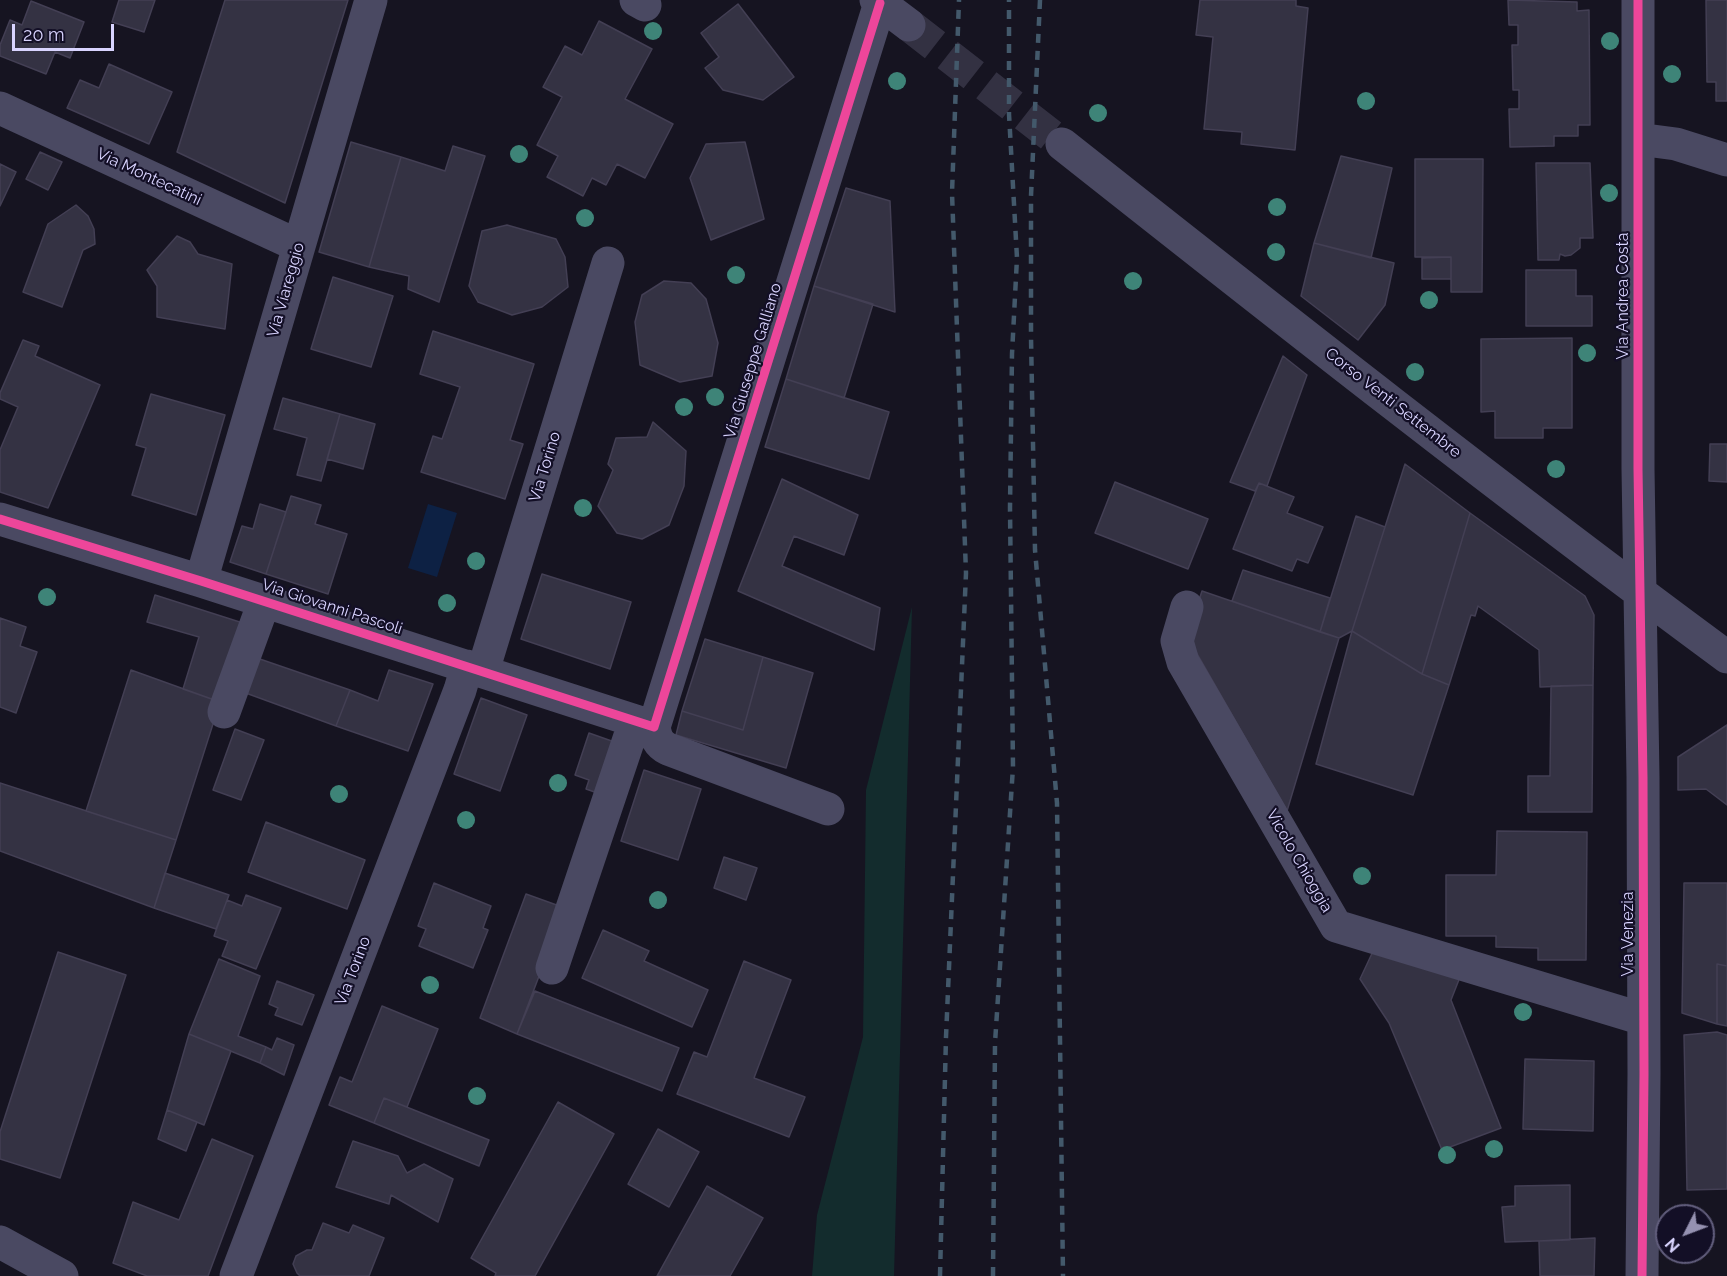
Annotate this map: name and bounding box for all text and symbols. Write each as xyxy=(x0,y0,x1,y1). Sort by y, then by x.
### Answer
scale bar xyxy=(15,12,117,50)
text: 20 m xyxy=(23,24,65,45)
street label: Via Montecatini xyxy=(93,144,205,210)
street label: Via Andrea Costa xyxy=(1613,232,1633,360)
street label: Via Viareggio xyxy=(263,240,309,340)
street label: Via Giuseppe Galliano xyxy=(720,281,786,441)
street label: Corso Venti Settembre xyxy=(1321,344,1465,462)
street label: Via Torino xyxy=(525,429,565,505)
street label: Via Giovanni Pascoli xyxy=(259,575,405,639)
street label: Vicolo Chioggia xyxy=(1262,806,1336,916)
street label: Via Venezia xyxy=(1618,891,1638,977)
street label: Via Torino xyxy=(331,934,375,1008)
north arrow xyxy=(1655,1204,1715,1264)
text: N xyxy=(1662,1234,1684,1256)

